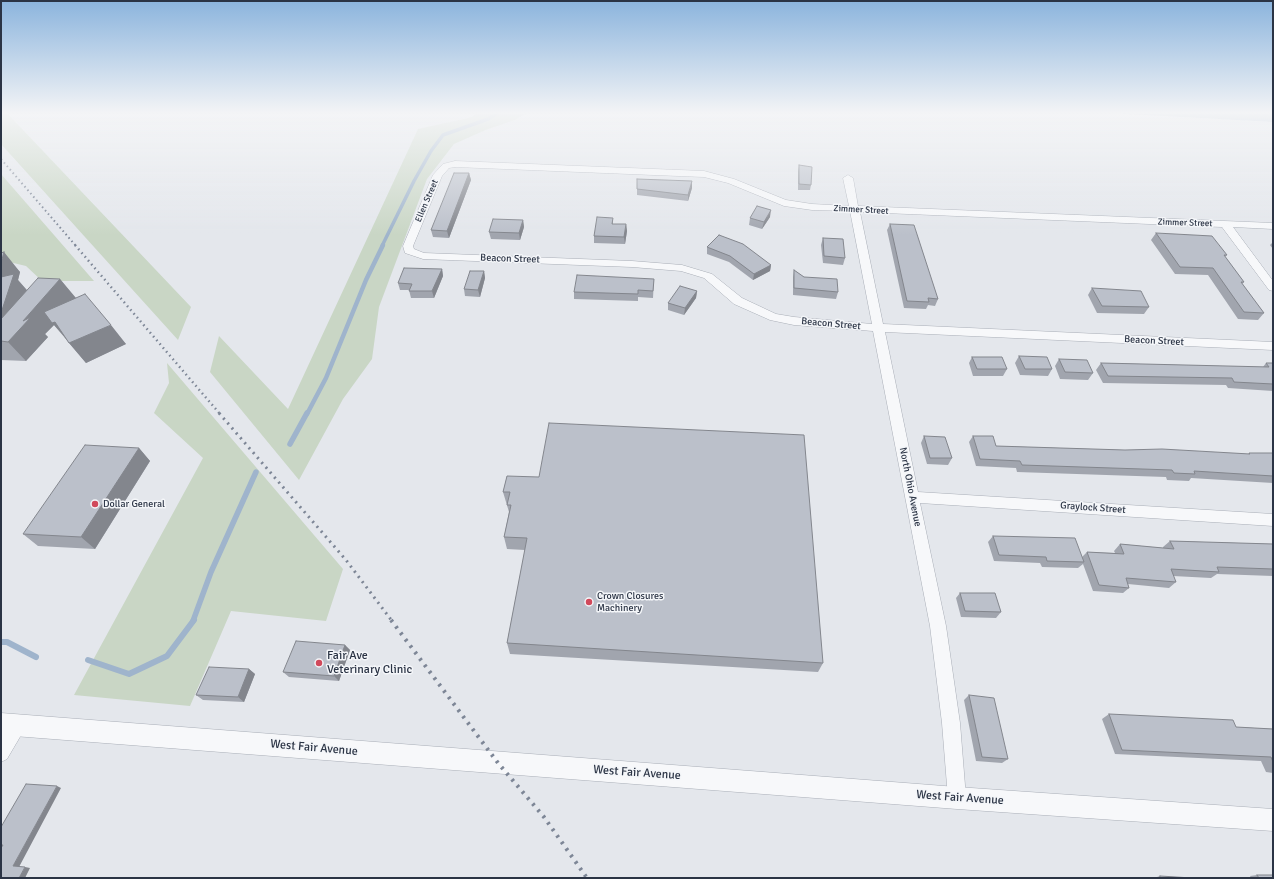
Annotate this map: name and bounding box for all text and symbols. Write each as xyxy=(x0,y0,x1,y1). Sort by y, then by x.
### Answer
street label: Ellen Street xyxy=(413,178,441,224)
street label: Zimmer Street xyxy=(833,203,889,217)
street label: Zimmer Street xyxy=(1157,217,1213,229)
street label: Beacon Street xyxy=(480,252,540,266)
street label: Beacon Street xyxy=(801,315,861,333)
street label: Beacon Street xyxy=(1124,333,1184,349)
street label: North Ohio Avenue xyxy=(896,446,924,528)
place label: Dollar General xyxy=(103,498,165,510)
marker: Dollar General xyxy=(90,499,100,509)
street label: Graylock Street xyxy=(1060,500,1126,516)
place label: Crown Closures Machinery xyxy=(597,590,663,614)
marker: Crown Closures Machinery xyxy=(584,597,594,607)
place label: Fair Ave Veterinary Clinic xyxy=(327,649,412,677)
marker: Fair Ave Veterinary Clinic xyxy=(314,658,324,668)
street label: West Fair Avenue xyxy=(270,737,358,759)
street label: West Fair Avenue xyxy=(593,763,681,783)
street label: West Fair Avenue xyxy=(916,788,1004,808)

